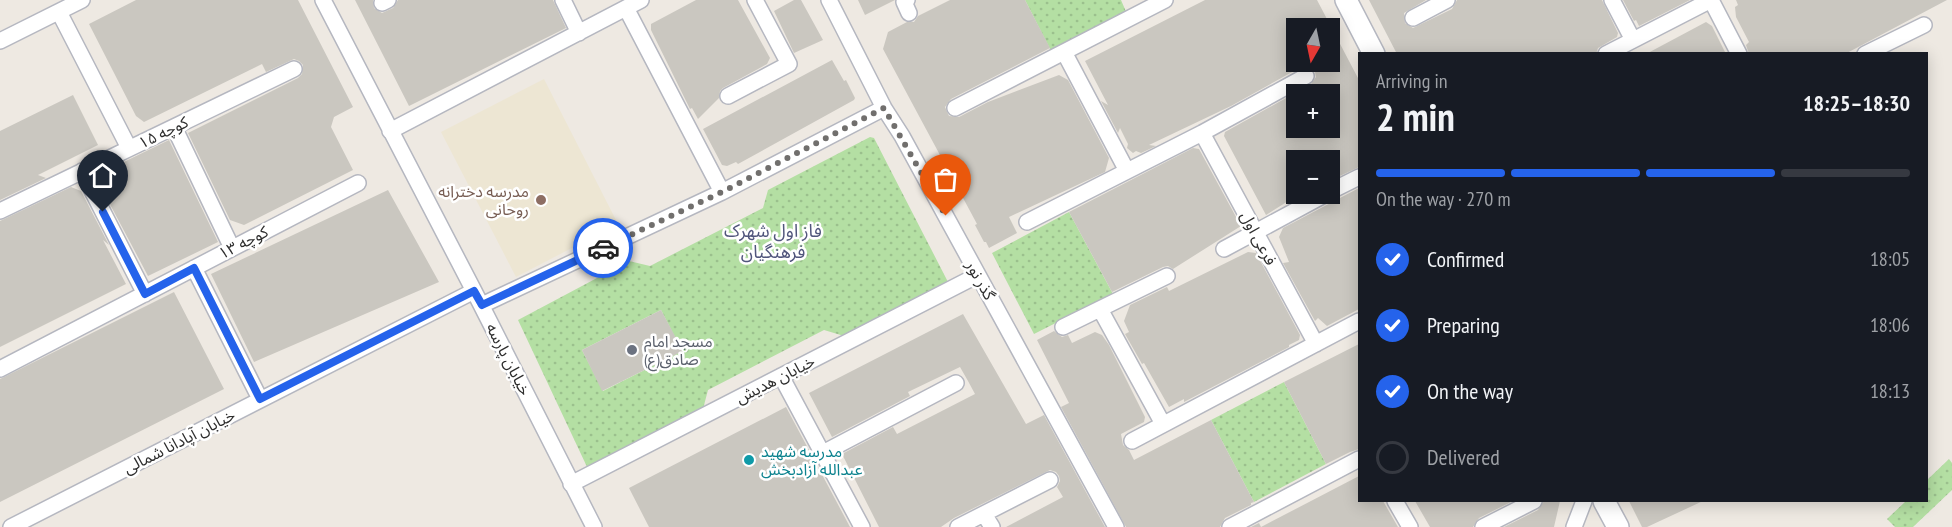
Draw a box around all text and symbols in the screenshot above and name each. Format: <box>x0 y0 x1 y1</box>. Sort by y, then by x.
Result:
north arrow <box>1286 18 1340 72</box>
map controls <box>1286 18 1340 204</box>
text: Arriving in <box>1376 68 1448 94</box>
button: + <box>1286 84 1340 138</box>
text: 18:25–18:30 <box>1803 89 1910 117</box>
text: 2 min <box>1376 91 1455 142</box>
street label: کوچه ۱۵ <box>135 111 192 154</box>
pin <box>77 150 128 212</box>
button: − <box>1286 150 1340 204</box>
pin <box>920 154 971 216</box>
icon: home <box>86 159 119 192</box>
icon: bag <box>929 163 962 196</box>
place label: مدرسه دخترانه روحانی <box>438 181 529 219</box>
text: On the way · 270 m <box>1376 186 1511 212</box>
marker: مدرسه دخترانه روحانی <box>534 193 548 207</box>
street label: فرعی اول <box>1236 208 1282 269</box>
courier <box>573 218 633 278</box>
district label: فاز اول شهرک فرهنگیان <box>724 219 822 263</box>
street label: کوچه ۱۳ <box>215 221 272 264</box>
icon: car <box>587 232 620 265</box>
icon: check <box>1376 243 1409 276</box>
text: Confirmed <box>1427 245 1504 273</box>
text: 18:05 <box>1870 246 1910 272</box>
street label: گذر نور <box>962 256 1000 304</box>
icon: check <box>1376 309 1409 342</box>
text: Preparing <box>1427 311 1500 339</box>
text: 18:06 <box>1870 312 1910 338</box>
street label: خیابان پارسه <box>481 319 536 399</box>
place label: مسجد امام صادق(ع) <box>644 331 713 372</box>
marker: مسجد امام صادق(ع) <box>625 343 639 357</box>
street label: خیابان هدیش <box>732 351 818 407</box>
icon: check <box>1376 375 1409 408</box>
text: On the way <box>1427 377 1513 405</box>
text: 18:13 <box>1870 378 1910 404</box>
street label: خیابان آپادانا شمالی <box>120 404 239 479</box>
place label: مدرسه شهید عبدالله آزادبخش <box>761 441 862 479</box>
text: Delivered <box>1427 443 1500 471</box>
marker: مدرسه شهید عبدالله آزادبخش <box>742 453 756 467</box>

